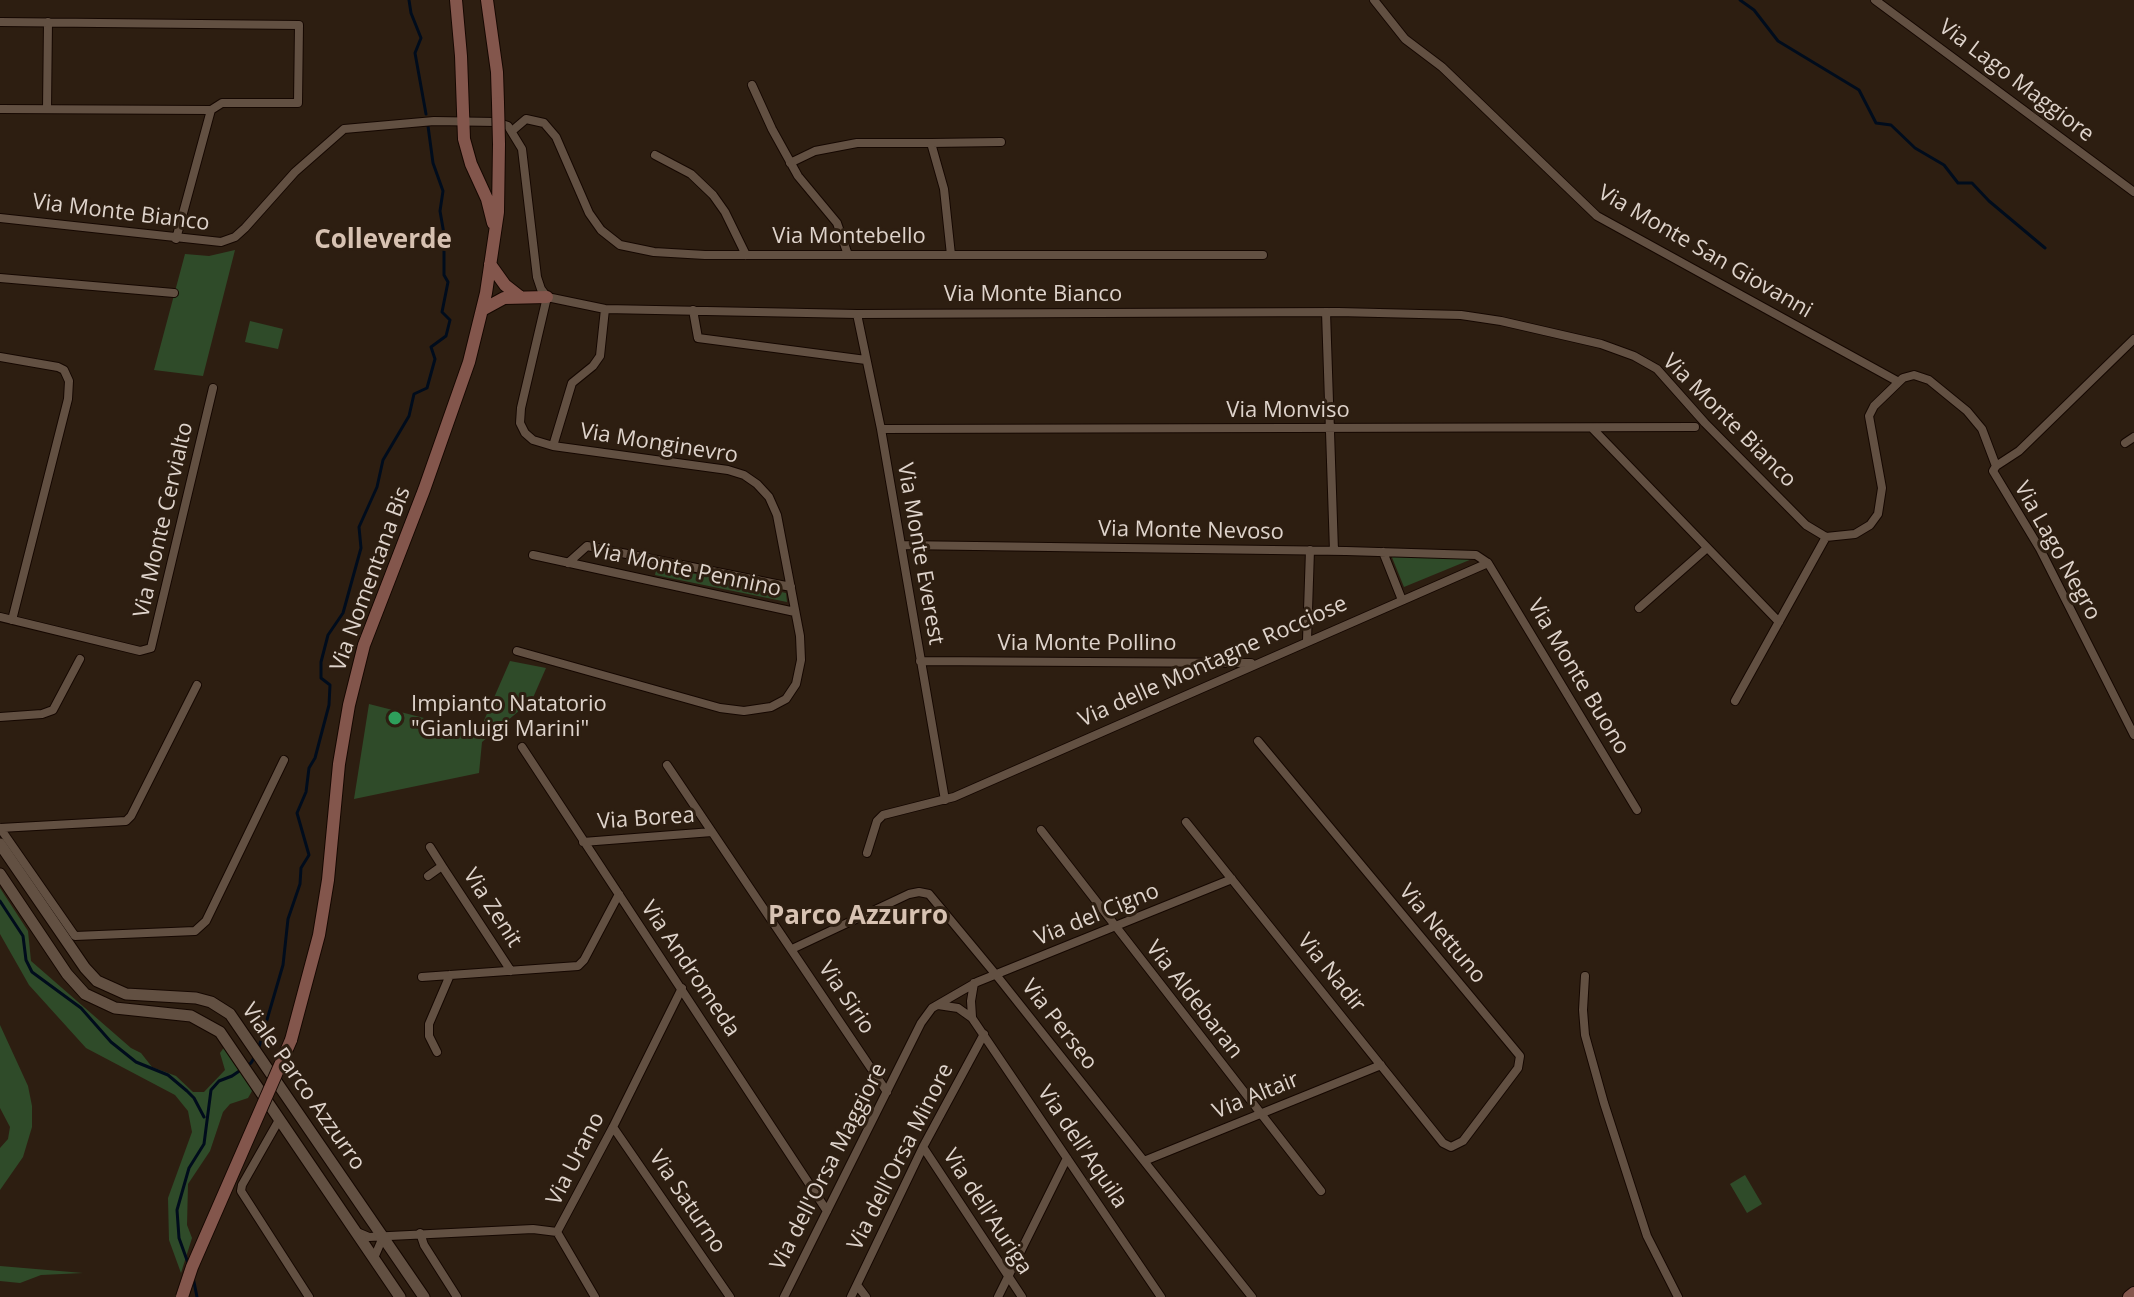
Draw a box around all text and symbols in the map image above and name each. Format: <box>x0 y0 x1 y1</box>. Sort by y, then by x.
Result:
street label: Via Lago Maggiore <box>1933 14 2099 148</box>
street label: Via Monte San Giovanni <box>1593 180 1817 324</box>
street label: Via Monte Bianco <box>31 189 211 237</box>
street label: Via Montebello <box>772 224 926 250</box>
district label: Colleverde <box>314 225 452 257</box>
street label: Via Monte Bianco <box>944 282 1122 308</box>
street label: Via Monte Bianco <box>1657 349 1801 493</box>
street label: Via Monviso <box>1226 398 1350 424</box>
street label: Via Monginevro <box>578 418 740 470</box>
street label: Via Monte Cervialto <box>129 420 199 620</box>
street label: Via Monte Everest <box>891 461 949 647</box>
street label: Via Lago Negro <box>2008 477 2106 625</box>
street label: Via Nomentana Bis <box>325 483 417 675</box>
street label: Via Monte Nevoso <box>1098 516 1284 546</box>
street label: Via Monte Pennino <box>588 537 784 603</box>
street label: Via delle Montagne Rocciose <box>1075 591 1351 733</box>
street label: Via Monte Buono <box>1521 594 1635 760</box>
street label: Via Monte Pollino <box>998 631 1176 657</box>
place label: Impianto Natatorio "Gianluigi Marini" <box>411 692 607 744</box>
marker: Impianto Natatorio "Gianluigi Marini" <box>386 709 404 727</box>
street label: Via Borea <box>596 802 696 836</box>
street label: Via Zenit <box>457 864 527 952</box>
street label: Via del Cigno <box>1031 878 1163 952</box>
street label: Via Nettuno <box>1393 879 1491 989</box>
street label: Via Andromeda <box>635 896 745 1042</box>
district label: Parco Azzurro <box>768 901 948 933</box>
street label: Via Nadir <box>1291 928 1371 1018</box>
street label: Via Aldebaran <box>1140 936 1248 1064</box>
street label: Via Sirio <box>812 957 880 1039</box>
street label: Via Perseo <box>1016 975 1102 1075</box>
street label: Viale Parco Azzurro <box>235 998 371 1176</box>
street label: Via dell'Orsa Maggiore <box>765 1059 893 1275</box>
street label: Via dell'Orsa Minore <box>842 1059 960 1255</box>
street label: Via Altair <box>1209 1067 1303 1125</box>
street label: Via dell'Aquila <box>1031 1081 1133 1213</box>
street label: Via Urano <box>541 1108 611 1210</box>
street label: Via dell'Auriga <box>937 1144 1037 1280</box>
street label: Via Saturno <box>643 1146 731 1258</box>

